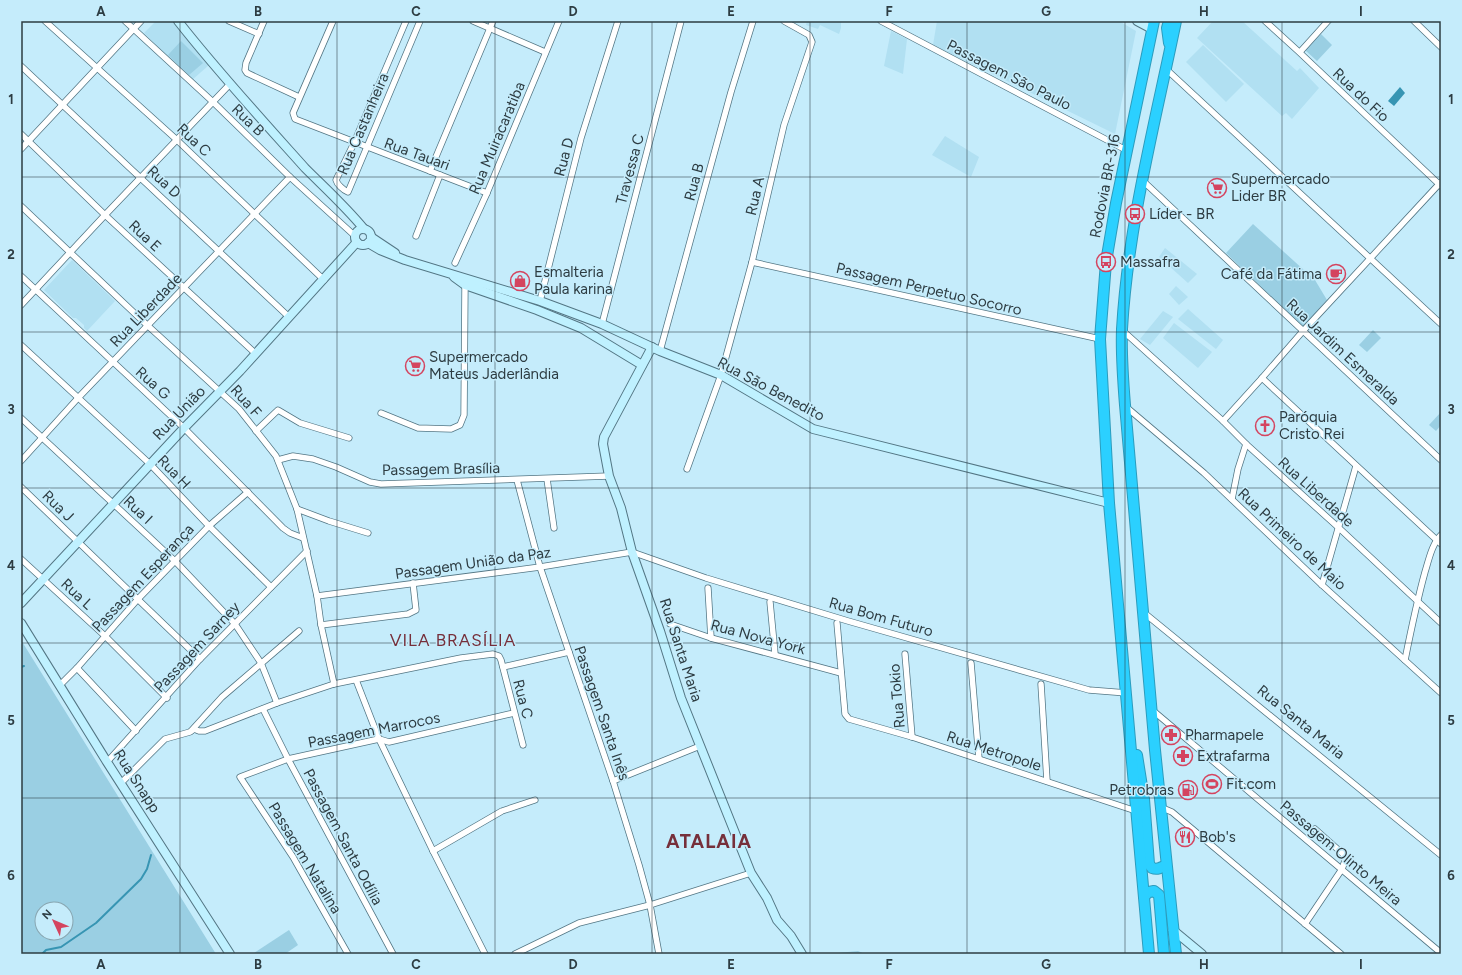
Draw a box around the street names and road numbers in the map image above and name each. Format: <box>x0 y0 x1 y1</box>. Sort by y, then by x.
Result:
street label: Passagem São Paulo <box>944 36 1074 114</box>
street label: Rua do Fio <box>1329 64 1393 126</box>
street label: Rua Castanheira <box>333 70 393 178</box>
street label: Rua Muiracaratiba <box>465 79 529 197</box>
street label: Rua B <box>228 100 268 140</box>
street label: Rua C <box>173 120 215 160</box>
street label: Travessa C <box>612 132 648 206</box>
street label: Rodovia BR-316 <box>1086 132 1124 240</box>
street label: Rua Tauari <box>382 134 452 174</box>
street label: Rua D <box>550 136 578 178</box>
street label: Rua B <box>680 161 708 203</box>
street label: Rua D <box>143 162 185 202</box>
street label: Rua A <box>742 175 768 217</box>
street label: Rua E <box>125 216 165 256</box>
street label: Passagem Perpetuo Socorro <box>834 259 1024 319</box>
street label: Rua Liberdade <box>106 269 186 351</box>
street label: Rua Jardim Esmeralda <box>1283 295 1403 409</box>
street label: Rua São Benedito <box>714 353 828 425</box>
street label: Rua G <box>132 363 174 403</box>
street label: Rua F <box>227 381 265 421</box>
street label: Rua União <box>149 382 209 444</box>
street label: Rua H <box>153 451 195 493</box>
street label: Rua Liberdade <box>1274 453 1358 531</box>
street label: Passagem Brasília <box>382 459 500 479</box>
street label: Rua Primeiro de Maio <box>1234 484 1350 594</box>
street label: Rua J <box>38 487 78 525</box>
street label: Rua I <box>120 492 156 528</box>
street label: Passagem Esperança <box>88 520 198 636</box>
street label: Passagem União da Paz <box>394 543 552 583</box>
street label: Rua L <box>57 575 97 613</box>
street label: Rua Bom Futuro <box>827 594 935 641</box>
street label: Rua Santa Maria <box>656 596 706 704</box>
street label: Passagem Sarney <box>150 598 244 696</box>
street label: Rua Nova York <box>709 616 808 658</box>
street label: Passagem Santa Inês <box>571 643 633 783</box>
street label: Rua Tokio <box>885 663 909 729</box>
street label: Rua C <box>509 677 537 721</box>
street label: Rua Santa Maria <box>1253 681 1349 763</box>
street label: Passagem Marrocos <box>306 708 442 752</box>
street label: Rua Metropole <box>944 727 1044 775</box>
street label: Rua Snapp <box>110 746 164 816</box>
street label: Passagem Santa Odília <box>299 766 387 908</box>
street label: Passagem Olinto Meira <box>1277 797 1405 909</box>
street label: Passagem Natalina <box>265 799 345 917</box>

